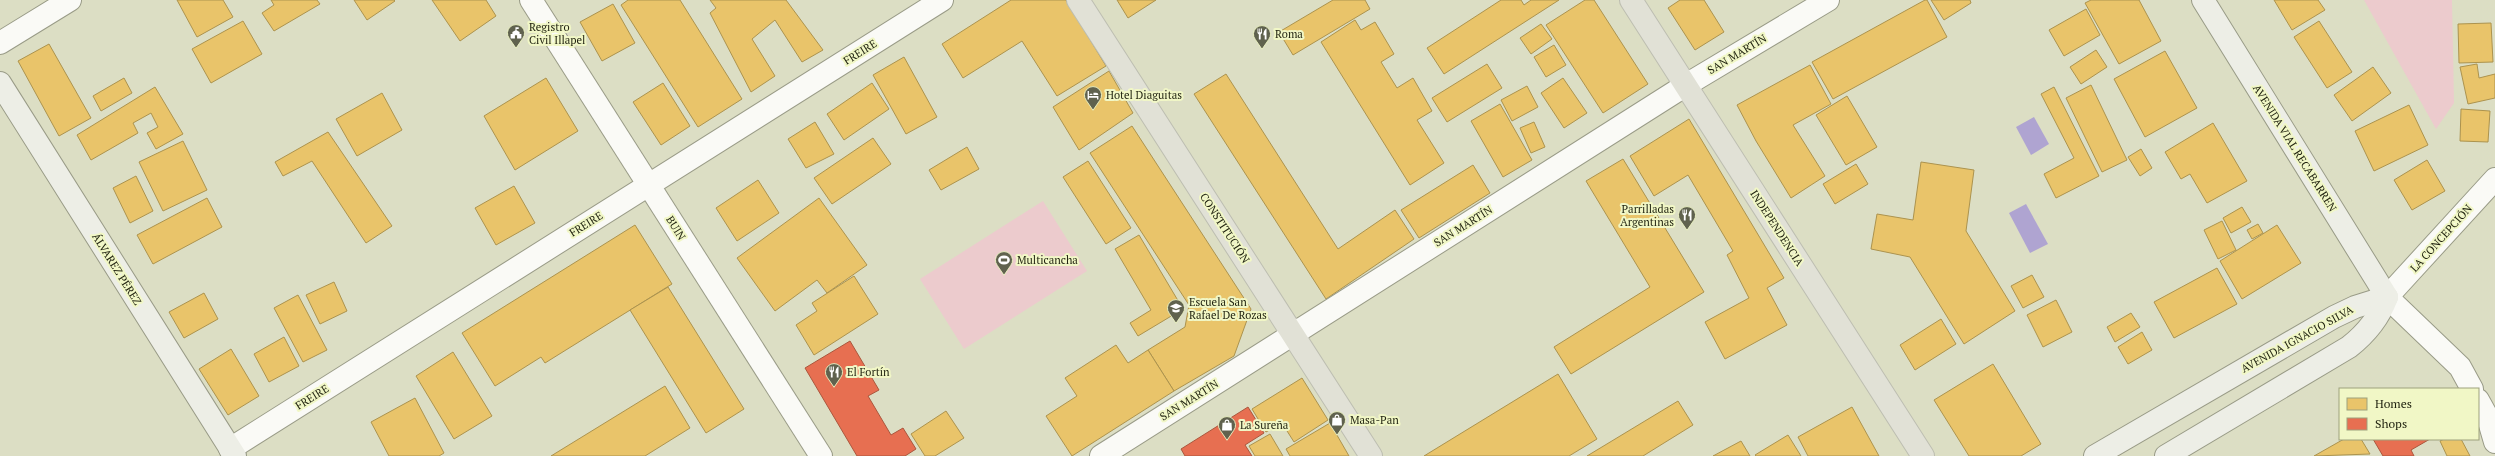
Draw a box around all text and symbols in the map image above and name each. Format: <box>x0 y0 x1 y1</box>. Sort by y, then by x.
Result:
place label: Registro Civil Illapel <box>529 20 585 47</box>
public building icon: Registro Civil Illapel <box>506 23 526 48</box>
restaurant icon: Roma <box>1252 24 1272 49</box>
place label: Roma <box>1275 27 1303 41</box>
street label: SAN MARTÍN <box>1705 31 1769 77</box>
street label: FREIRE <box>841 36 879 68</box>
street label: AVENIDA VIAL RECABARREN <box>2250 82 2340 214</box>
hotel icon: Hotel Diaguitas <box>1083 85 1103 110</box>
place label: Hotel Diaguitas <box>1106 88 1182 102</box>
street label: INDEPENDENCIA <box>1747 187 1807 269</box>
street label: CONSTITUCIÓN <box>1197 190 1253 266</box>
street label: LA CONCEPCIÓN <box>2407 201 2475 275</box>
street label: SAN MARTÍN <box>1431 202 1495 250</box>
place label: Parrilladas Argentinas <box>1620 202 1674 229</box>
restaurant icon: Parrilladas Argentinas <box>1677 205 1697 230</box>
street label: FREIRE <box>567 208 605 240</box>
street label: BUIN <box>663 213 689 243</box>
street label: ÁLVAREZ PÉREZ <box>89 230 145 308</box>
sports icon: Multicancha <box>994 250 1014 275</box>
place label: Multicancha <box>1017 253 1078 267</box>
place label: Escuela San Rafael De Rozas <box>1189 295 1267 322</box>
school or university icon: Escuela San Rafael De Rozas <box>1166 298 1186 323</box>
street label: AVENIDA IGNACIO SILVA <box>2238 302 2356 376</box>
restaurant icon: El Fortín <box>824 362 844 387</box>
place label: El Fortín <box>847 365 890 379</box>
street label: SAN MARTÍN <box>1157 376 1221 424</box>
street label: FREIRE <box>293 381 331 413</box>
legend <box>2339 388 2479 440</box>
text: Homes <box>2375 396 2412 411</box>
shop icon: Masa-Pan <box>1327 410 1347 435</box>
place label: Masa-Pan <box>1350 413 1399 427</box>
shop icon: La Sureña <box>1217 415 1237 440</box>
text: Shops <box>2375 416 2407 431</box>
place label: La Sureña <box>1240 418 1289 432</box>

